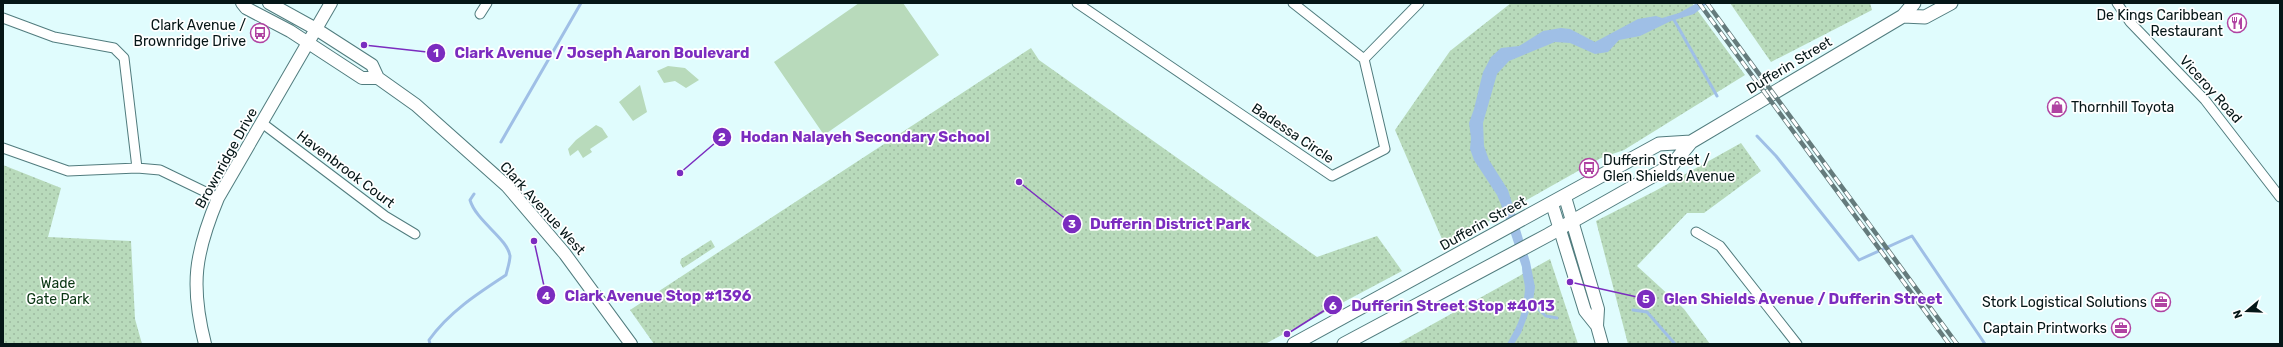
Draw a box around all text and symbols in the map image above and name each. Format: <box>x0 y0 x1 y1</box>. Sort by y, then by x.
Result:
place label: De Kings Caribbean Restaurant <box>2096 7 2224 40</box>
restaurant icon: De Kings Caribbean Restaurant <box>2226 12 2248 34</box>
place label: Clark Avenue / Brownridge Drive <box>134 17 246 50</box>
bus stop icon: Clark Avenue / Brownridge Drive <box>249 22 271 44</box>
street label: Dufferin Street <box>1743 33 1835 98</box>
callout: Clark Avenue / Joseph Aaron Boulevard <box>426 39 758 66</box>
text: Clark Avenue / Joseph Aaron Boulevard <box>455 44 749 62</box>
text: 1 <box>433 46 439 60</box>
street label: Viceroy Road <box>2176 52 2245 127</box>
shop icon: Thornhill Toyota <box>2046 96 2068 118</box>
place label: Thornhill Toyota <box>2071 99 2174 116</box>
street label: Badessa Circle <box>1248 100 1337 167</box>
street label: Brownridge Drive <box>192 105 261 212</box>
callout: Hodan Nalayeh Secondary School <box>712 124 998 151</box>
street label: Havenbrook Court <box>293 127 398 212</box>
text: Hodan Nalayeh Secondary School <box>740 128 990 146</box>
text: 2 <box>718 130 726 144</box>
place label: Dufferin Street / Glen Shields Avenue <box>1603 152 1735 185</box>
bus stop icon: Dufferin Street / Glen Shields Avenue <box>1578 157 1600 179</box>
street label: Clark Avenue West <box>496 158 589 259</box>
street label: Dufferin Street <box>1437 192 1530 254</box>
callout: Dufferin District Park <box>1062 210 1258 237</box>
text: Dufferin District Park <box>1090 215 1250 233</box>
text: 3 <box>1068 217 1076 231</box>
park label: Wade Gate Park <box>26 275 90 308</box>
callout: Clark Avenue Stop #1396 <box>536 282 759 309</box>
callout: Glen Shields Avenue / Dufferin Street <box>1636 285 1950 312</box>
text: Clark Avenue Stop #1396 <box>565 287 752 305</box>
text: 4 <box>542 289 550 303</box>
text: Glen Shields Avenue / Dufferin Street <box>1664 290 1942 308</box>
office icon: Stork Logistical Solutions <box>2150 291 2172 313</box>
north arrow <box>2227 291 2267 331</box>
callout: Dufferin Street Stop #4013 <box>1323 292 1563 319</box>
text: 5 <box>1642 292 1650 306</box>
place label: Stork Logistical Solutions <box>1982 294 2147 311</box>
text: Dufferin Street Stop #4013 <box>1351 297 1555 315</box>
text: 6 <box>1329 299 1337 313</box>
text: N <box>2231 308 2245 320</box>
office icon: Captain Printworks <box>2110 317 2132 339</box>
place label: Captain Printworks <box>1983 320 2107 337</box>

